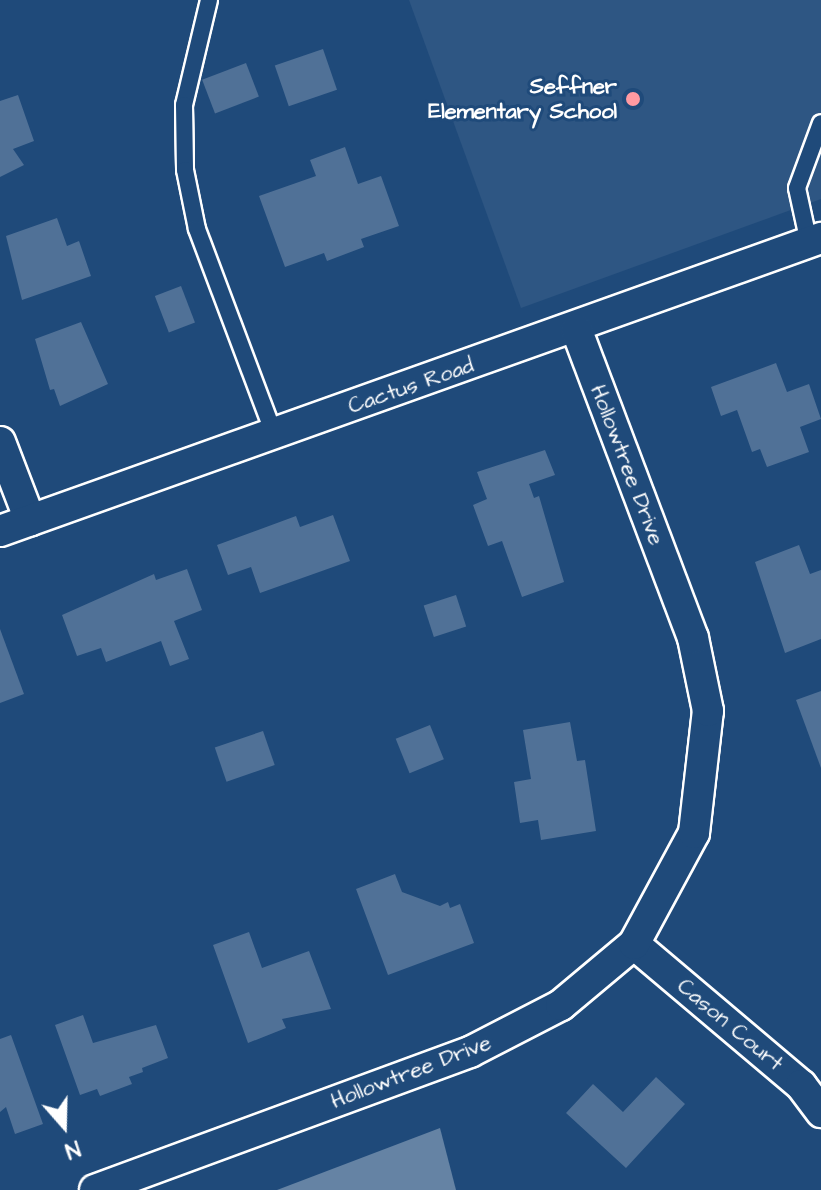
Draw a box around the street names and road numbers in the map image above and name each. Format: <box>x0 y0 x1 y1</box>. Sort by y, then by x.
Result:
street label: Cactus Road <box>345 352 477 420</box>
street label: Hollowtree Drive <box>584 381 670 549</box>
street label: Cason Court <box>672 973 788 1077</box>
street label: Hollowtree Drive <box>327 1029 495 1115</box>

